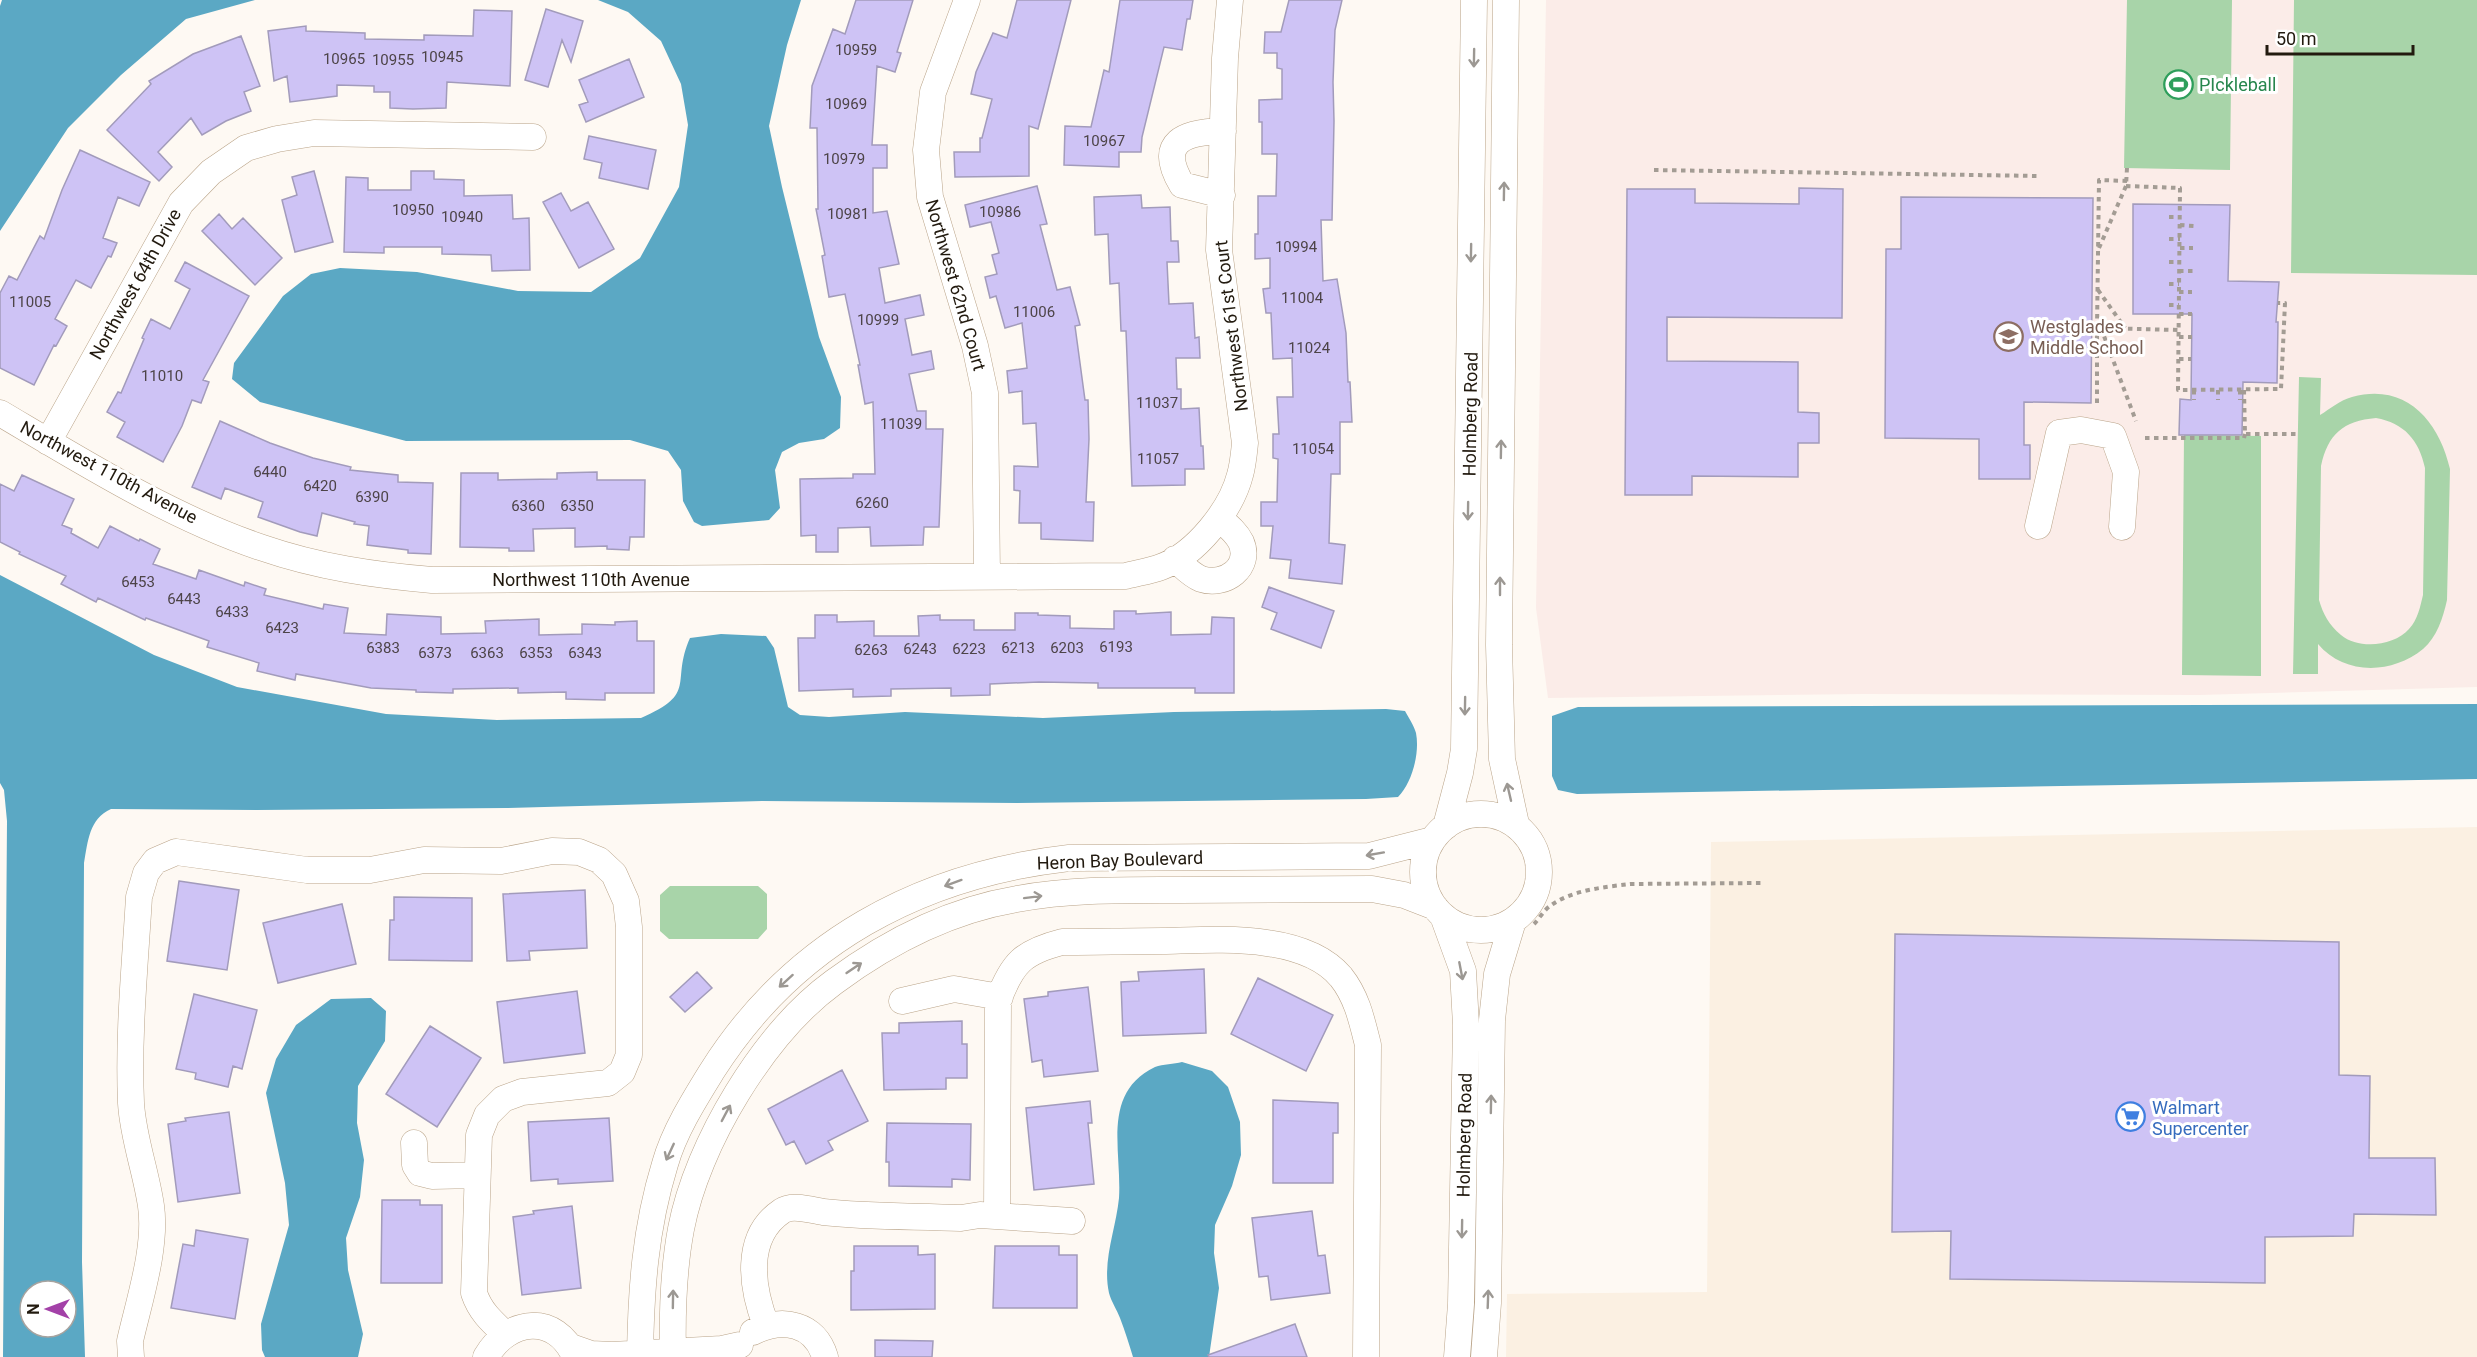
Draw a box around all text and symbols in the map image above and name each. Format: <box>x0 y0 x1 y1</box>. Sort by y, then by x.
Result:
scale bar <box>2267 18 2412 56</box>
text: 50 m <box>2276 28 2316 49</box>
house number: 10959 <box>835 41 877 59</box>
house number: 10945 <box>421 48 463 66</box>
one-way arrow <box>1468 48 1480 68</box>
house number: 10965 <box>323 50 365 68</box>
house number: 10955 <box>372 51 414 69</box>
sports icon: PIckleball <box>2162 68 2194 100</box>
place label: PIckleball <box>2199 74 2276 95</box>
house number: 10969 <box>825 95 867 113</box>
house number: 10967 <box>1083 132 1125 150</box>
house number: 10979 <box>823 150 865 168</box>
one-way arrow <box>1498 181 1510 201</box>
street label: Northwest 62nd Court <box>921 197 991 373</box>
house number: 10950 <box>392 201 434 219</box>
house number: 10986 <box>979 203 1021 221</box>
street label: Northwest 64th Drive <box>85 205 185 363</box>
house number: 10981 <box>827 205 869 223</box>
house number: 10940 <box>441 208 483 226</box>
house number: 10994 <box>1275 238 1318 256</box>
street label: Northwest 61st Court <box>1210 239 1252 413</box>
one-way arrow <box>1466 243 1477 263</box>
house number: 11004 <box>1281 289 1324 307</box>
house number: 11005 <box>9 293 51 311</box>
house number: 11006 <box>1013 303 1055 321</box>
house number: 10999 <box>857 311 899 329</box>
place label: Westglades Middle School <box>2030 316 2144 358</box>
school or university icon: Westglades Middle School <box>1993 320 2025 352</box>
house number: 11024 <box>1288 339 1331 357</box>
street label: Holmberg Road <box>1458 351 1482 477</box>
house number: 11010 <box>141 367 183 385</box>
house number: 11037 <box>1136 394 1178 412</box>
house number: 11039 <box>880 415 922 433</box>
street label: Northwest 110th Avenue <box>17 416 201 528</box>
one-way arrow <box>1495 439 1507 459</box>
house number: 11054 <box>1292 440 1335 458</box>
house number: 11057 <box>1137 450 1179 468</box>
house number: 6440 <box>253 463 287 481</box>
house number: 6420 <box>303 477 337 495</box>
house number: 6390 <box>355 488 389 506</box>
house number: 6260 <box>855 494 889 512</box>
house number: 6360 <box>511 497 545 515</box>
house number: 6350 <box>560 497 594 515</box>
one-way arrow <box>1463 501 1474 521</box>
street label: Northwest 110th Avenue <box>492 569 690 590</box>
house number: 6453 <box>121 573 155 591</box>
one-way arrow <box>1494 577 1505 597</box>
house number: 6443 <box>167 590 201 608</box>
house number: 6433 <box>215 603 249 621</box>
house number: 6423 <box>265 619 299 637</box>
house number: 6193 <box>1099 638 1133 656</box>
house number: 6383 <box>366 639 400 657</box>
house number: 6213 <box>1001 639 1035 657</box>
house number: 6203 <box>1050 639 1084 657</box>
house number: 6243 <box>903 640 937 658</box>
house number: 6223 <box>952 640 986 658</box>
house number: 6263 <box>854 641 888 659</box>
house number: 6373 <box>418 644 452 662</box>
house number: 6363 <box>470 644 504 662</box>
house number: 6353 <box>519 644 553 662</box>
house number: 6343 <box>568 644 602 662</box>
one-way arrow <box>1459 696 1471 716</box>
one-way arrow <box>1502 783 1514 802</box>
street label: Heron Bay Boulevard <box>1036 847 1204 873</box>
one-way arrow <box>1366 849 1386 860</box>
one-way arrow <box>944 878 962 889</box>
one-way arrow <box>1023 891 1043 902</box>
one-way arrow <box>1456 961 1467 980</box>
one-way arrow <box>845 962 862 974</box>
one-way arrow <box>778 974 793 988</box>
street label: Holmberg Road <box>1452 1072 1476 1198</box>
one-way arrow <box>1485 1094 1497 1114</box>
place label: Walmart Supercenter <box>2152 1097 2249 1139</box>
supermarket icon: Walmart Supercenter <box>2115 1101 2147 1133</box>
one-way arrow <box>720 1105 732 1122</box>
one-way arrow <box>664 1142 675 1160</box>
one-way arrow <box>1457 1218 1468 1238</box>
north arrow <box>18 1279 78 1339</box>
one-way arrow <box>667 1289 679 1309</box>
one-way arrow <box>1482 1289 1494 1309</box>
text: N <box>24 1303 43 1315</box>

